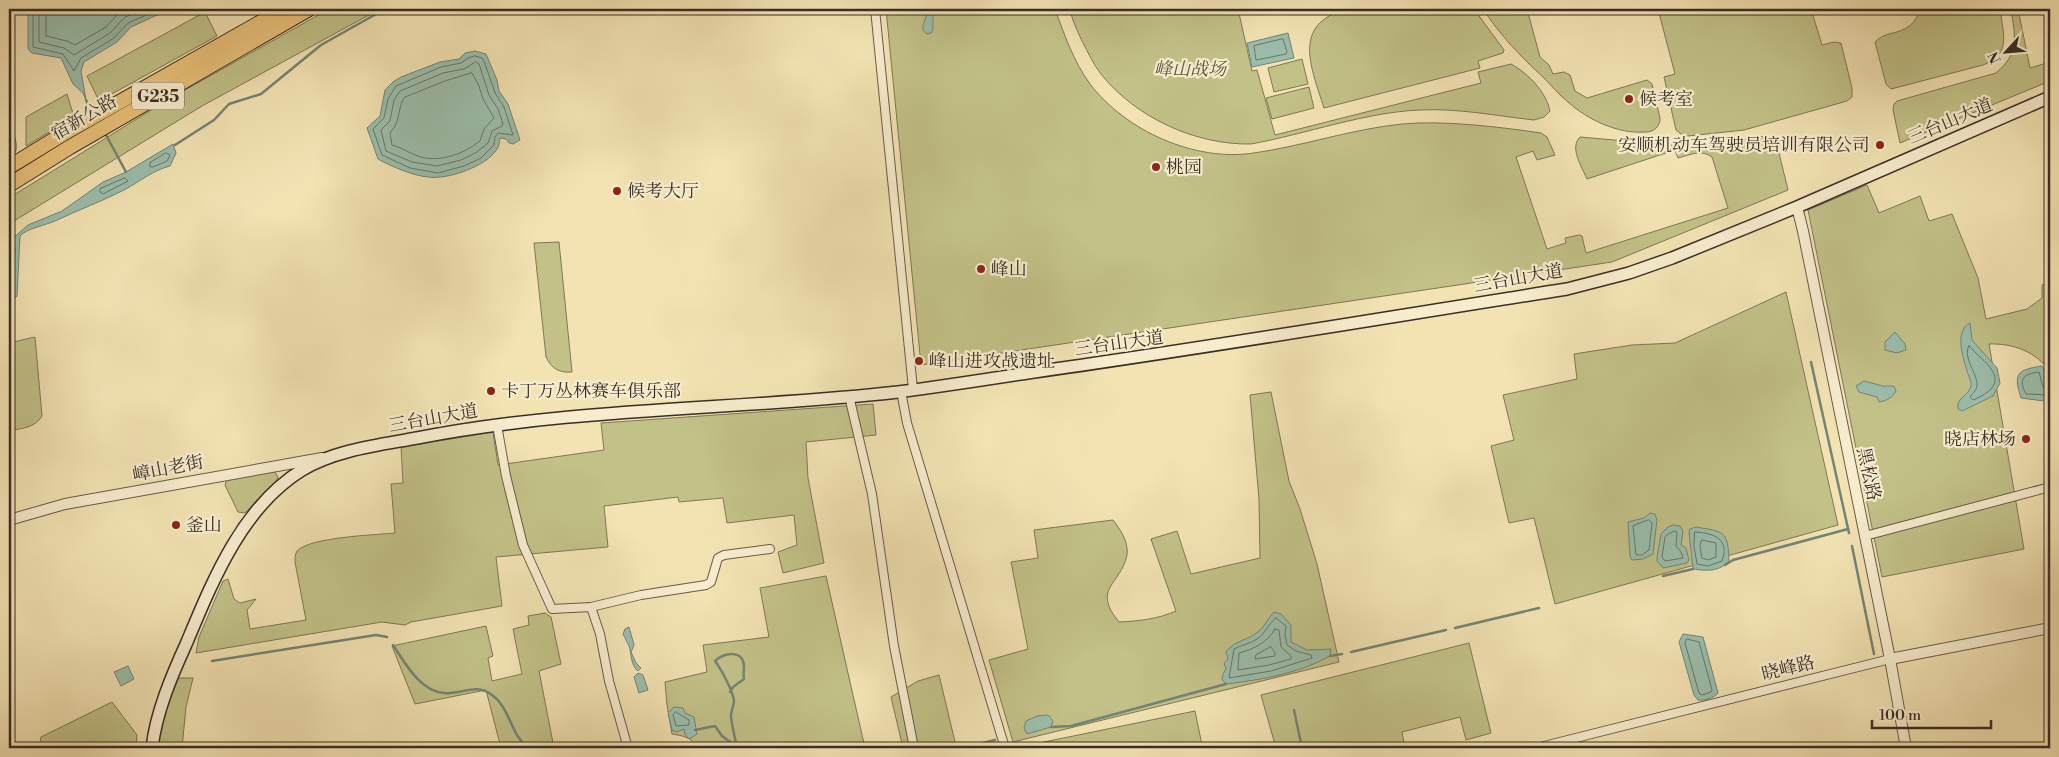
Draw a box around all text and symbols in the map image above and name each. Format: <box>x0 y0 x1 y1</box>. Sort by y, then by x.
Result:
north arrow <box>1982 28 2032 78</box>
text: N <box>1985 48 2006 66</box>
park label: 峰山战场 <box>1154 58 1228 81</box>
road number: G235 <box>132 82 184 110</box>
place label: 候考室 <box>1639 88 1693 111</box>
street label: 宿新公路 <box>47 89 121 145</box>
marker: 候考室 <box>1623 93 1635 105</box>
street label: 三台山大道 <box>1904 93 1996 150</box>
place label: 安顺机动车驾驶员培训有限公司 <box>1618 134 1870 157</box>
marker: 安顺机动车驾驶员培训有限公司 <box>1874 139 1886 151</box>
place label: 桃园 <box>1166 156 1202 179</box>
marker: 桃园 <box>1150 161 1162 173</box>
place label: 候考大厅 <box>627 180 699 203</box>
marker: 候考大厅 <box>611 185 623 197</box>
place label: 峰山 <box>991 258 1027 281</box>
street label: 三台山大道 <box>1472 259 1564 298</box>
marker: 峰山 <box>975 263 987 275</box>
street label: 三台山大道 <box>1073 326 1165 361</box>
place label: 峰山进攻战遗址 <box>929 350 1055 373</box>
marker: 峰山进攻战遗址 <box>913 355 925 367</box>
place label: 卡丁万丛林赛车俱乐部 <box>501 380 681 403</box>
marker: 卡丁万丛林赛车俱乐部 <box>485 385 497 397</box>
street label: 三台山大道 <box>387 399 479 438</box>
place label: 晓店林场 <box>1944 428 2016 451</box>
marker: 晓店林场 <box>2020 433 2032 445</box>
street label: 黑松路 <box>1852 445 1885 503</box>
street label: 嶂山老街 <box>131 450 206 487</box>
place label: 釜山 <box>186 514 222 537</box>
marker: 釜山 <box>170 519 182 531</box>
street label: 晓峰路 <box>1759 651 1817 686</box>
scale bar <box>1872 697 1990 729</box>
text: 100 m <box>1879 706 1921 725</box>

